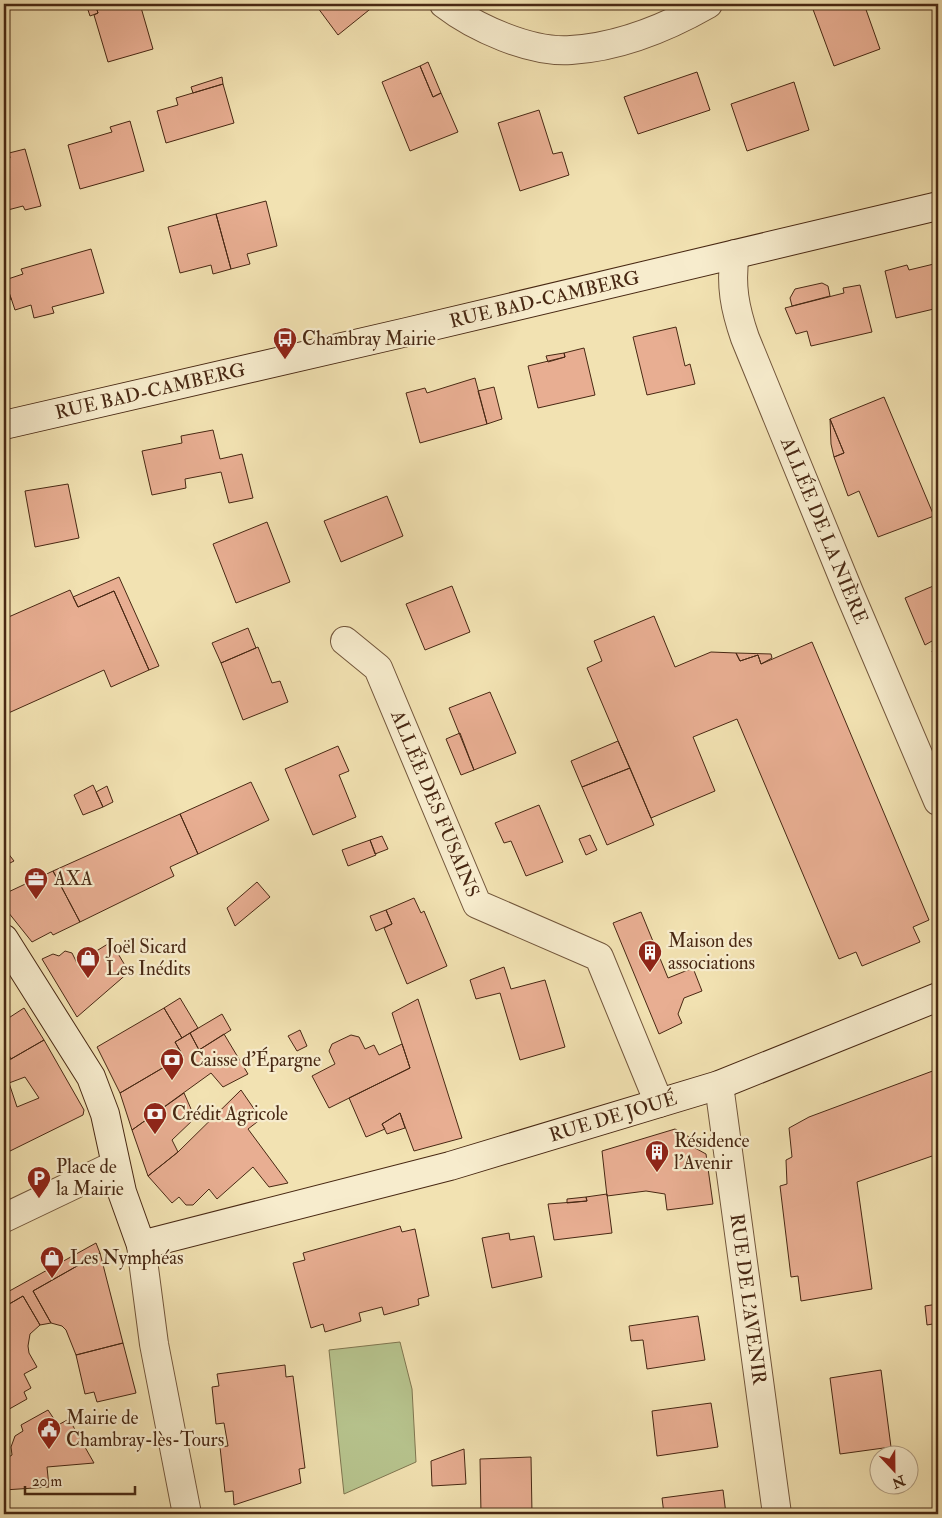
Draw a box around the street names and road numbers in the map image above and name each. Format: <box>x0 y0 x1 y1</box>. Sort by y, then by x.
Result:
street label: RUE BAD-CAMBERG <box>447 265 642 333</box>
street label: RUE BAD-CAMBERG <box>53 358 248 425</box>
street label: ALLÉE DE LA NIÈRE <box>775 433 873 628</box>
street label: ALLÉE DES FUSAINS <box>385 706 485 901</box>
street label: RUE DE JOUÉ <box>546 1084 680 1147</box>
street label: RUE DE L'AVENIR <box>725 1212 771 1386</box>

